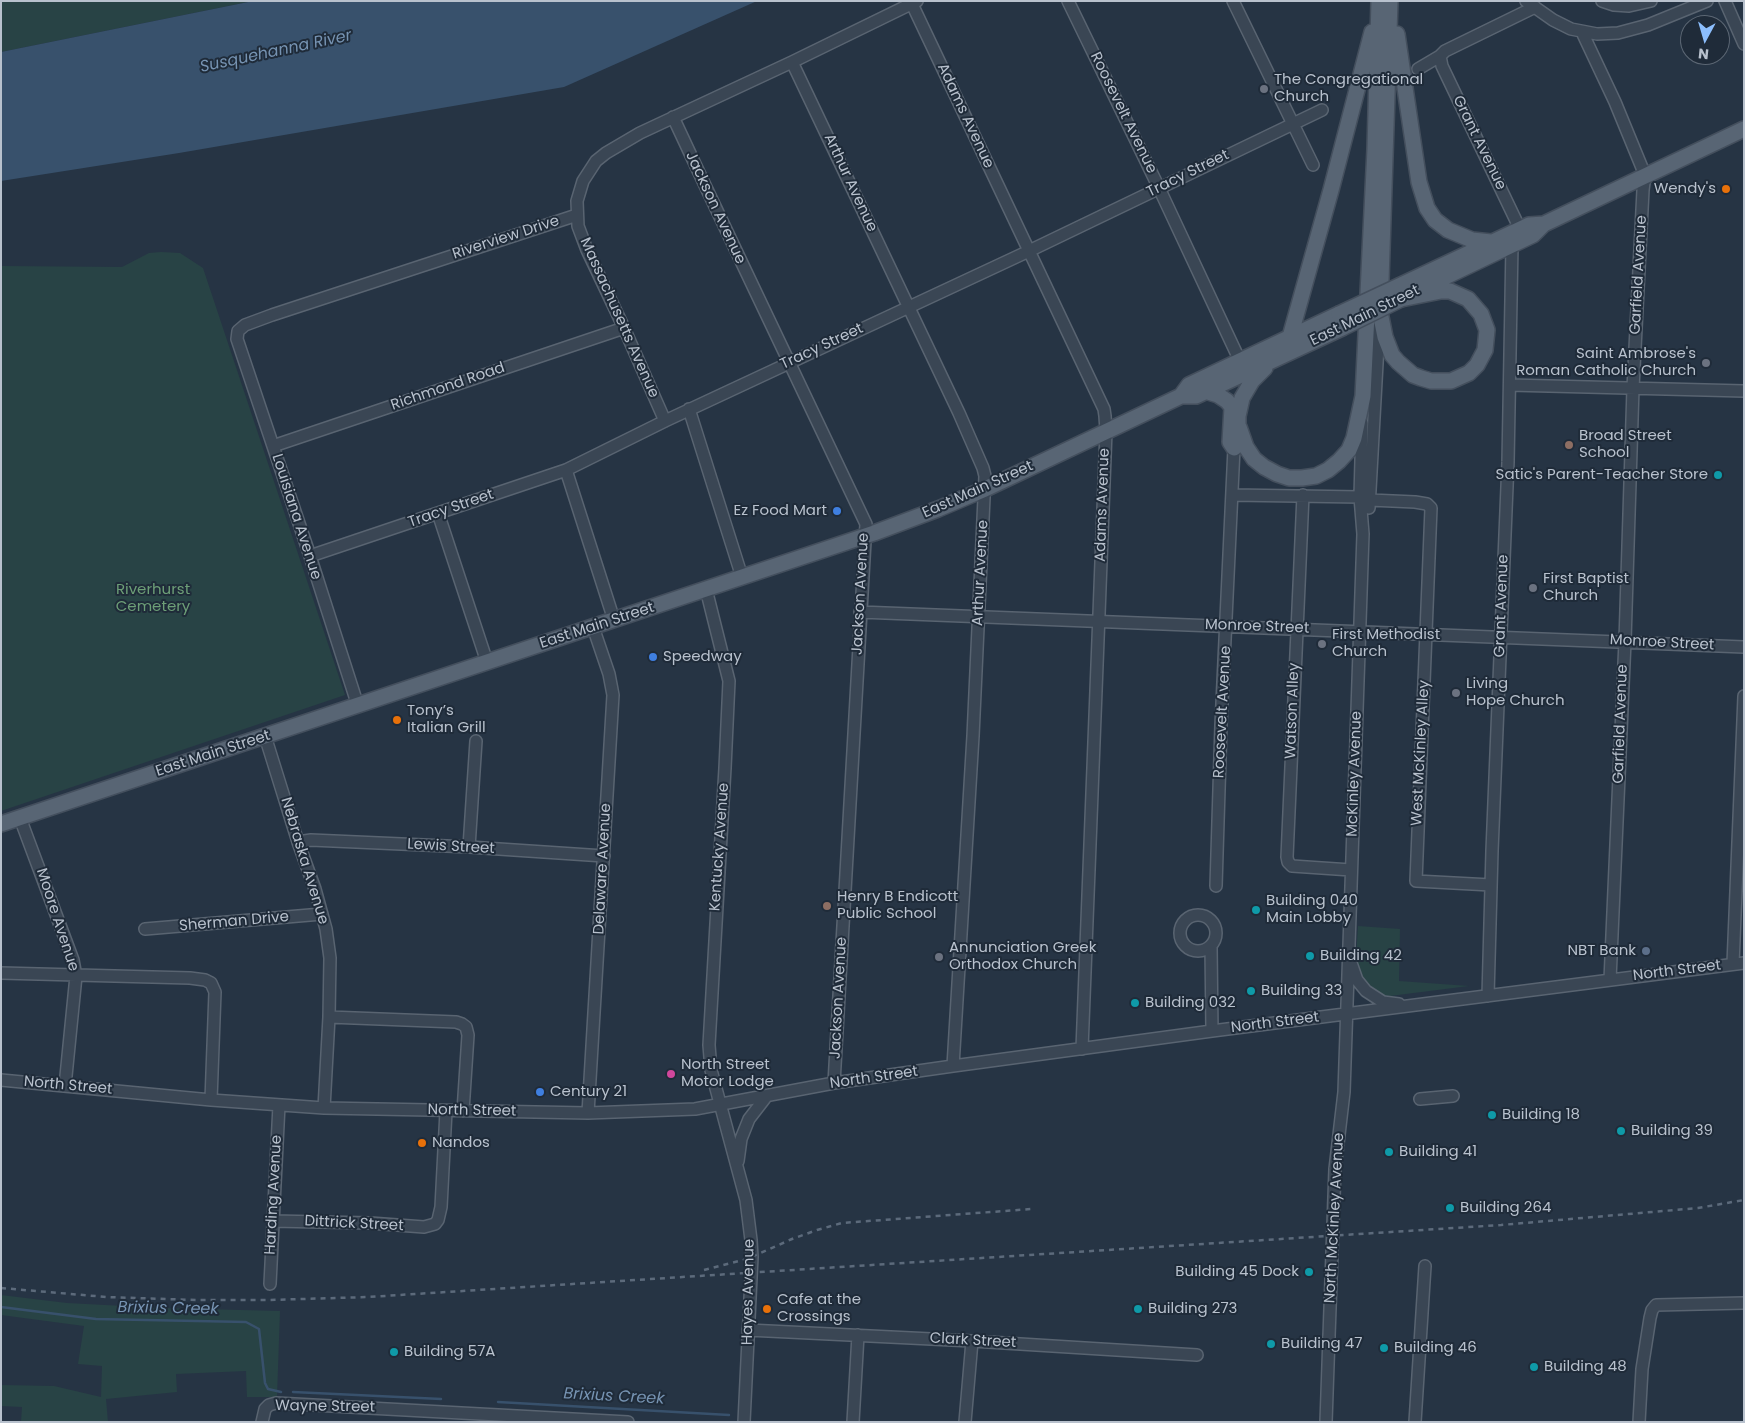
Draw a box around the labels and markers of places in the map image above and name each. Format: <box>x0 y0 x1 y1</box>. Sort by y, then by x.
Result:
place label: The Congregational Church <box>1274 71 1423 106</box>
marker: The Congregational Church <box>1258 83 1270 95</box>
place label: Wendy's <box>1654 180 1716 198</box>
marker: Wendy's <box>1720 183 1732 195</box>
place label: Saint Ambrose's Roman Catholic Church <box>1516 345 1696 380</box>
marker: Saint Ambrose's Roman Catholic Church <box>1700 357 1712 369</box>
place label: Broad Street School <box>1579 427 1672 462</box>
marker: Broad Street School <box>1563 439 1575 451</box>
place label: Satic's Parent-Teacher Store <box>1496 466 1708 484</box>
marker: Satic's Parent-Teacher Store <box>1712 469 1724 481</box>
place label: Ez Food Mart <box>733 502 827 520</box>
marker: Ez Food Mart <box>831 505 843 517</box>
place label: First Baptist Church <box>1543 570 1629 605</box>
marker: First Baptist Church <box>1527 582 1539 594</box>
place label: First Methodist Church <box>1332 626 1440 661</box>
marker: First Methodist Church <box>1316 638 1328 650</box>
place label: Speedway <box>663 648 742 666</box>
marker: Speedway <box>647 651 659 663</box>
place label: Living Hope Church <box>1466 675 1565 710</box>
marker: Living Hope Church <box>1450 687 1462 699</box>
place label: Tony’s Italian Grill <box>407 702 486 737</box>
marker: Tony’s Italian Grill <box>391 714 403 726</box>
place label: Henry B Endicott Public School <box>837 888 958 923</box>
place label: Building 040 Main Lobby <box>1266 892 1358 927</box>
marker: Henry B Endicott Public School <box>821 900 833 912</box>
marker: Building 040 Main Lobby <box>1250 904 1262 916</box>
place label: Annunciation Greek Orthodox Church <box>949 939 1096 974</box>
place label: NBT Bank <box>1567 942 1636 960</box>
marker: NBT Bank <box>1640 945 1652 957</box>
place label: Building 42 <box>1320 947 1402 965</box>
marker: Building 42 <box>1304 950 1316 962</box>
marker: Annunciation Greek Orthodox Church <box>933 951 945 963</box>
place label: Building 33 <box>1261 982 1342 1000</box>
marker: Building 33 <box>1245 985 1257 997</box>
place label: Building 032 <box>1145 994 1236 1012</box>
marker: Building 032 <box>1129 997 1141 1009</box>
place label: North Street Motor Lodge <box>681 1056 774 1091</box>
marker: North Street Motor Lodge <box>665 1068 677 1080</box>
place label: Century 21 <box>550 1083 627 1101</box>
marker: Century 21 <box>534 1086 546 1098</box>
place label: Building 18 <box>1502 1106 1580 1124</box>
marker: Building 18 <box>1486 1109 1498 1121</box>
place label: Building 39 <box>1631 1122 1713 1140</box>
marker: Building 39 <box>1615 1125 1627 1137</box>
place label: Nandos <box>432 1134 490 1152</box>
marker: Nandos <box>416 1137 428 1149</box>
place label: Building 41 <box>1399 1143 1477 1161</box>
marker: Building 41 <box>1383 1146 1395 1158</box>
place label: Building 264 <box>1460 1199 1551 1217</box>
marker: Building 264 <box>1444 1202 1456 1214</box>
place label: Building 45 Dock <box>1175 1263 1299 1281</box>
marker: Building 45 Dock <box>1303 1266 1315 1278</box>
place label: Cafe at the Crossings <box>777 1291 861 1326</box>
place label: Building 273 <box>1148 1300 1237 1318</box>
marker: Cafe at the Crossings <box>761 1303 773 1315</box>
marker: Building 273 <box>1132 1303 1144 1315</box>
place label: Building 47 <box>1281 1335 1362 1353</box>
marker: Building 47 <box>1265 1338 1277 1350</box>
place label: Building 46 <box>1394 1339 1477 1357</box>
marker: Building 46 <box>1378 1342 1390 1354</box>
place label: Building 57A <box>404 1343 495 1361</box>
marker: Building 57A <box>388 1346 400 1358</box>
place label: Building 48 <box>1544 1358 1627 1376</box>
marker: Building 48 <box>1528 1361 1540 1373</box>

